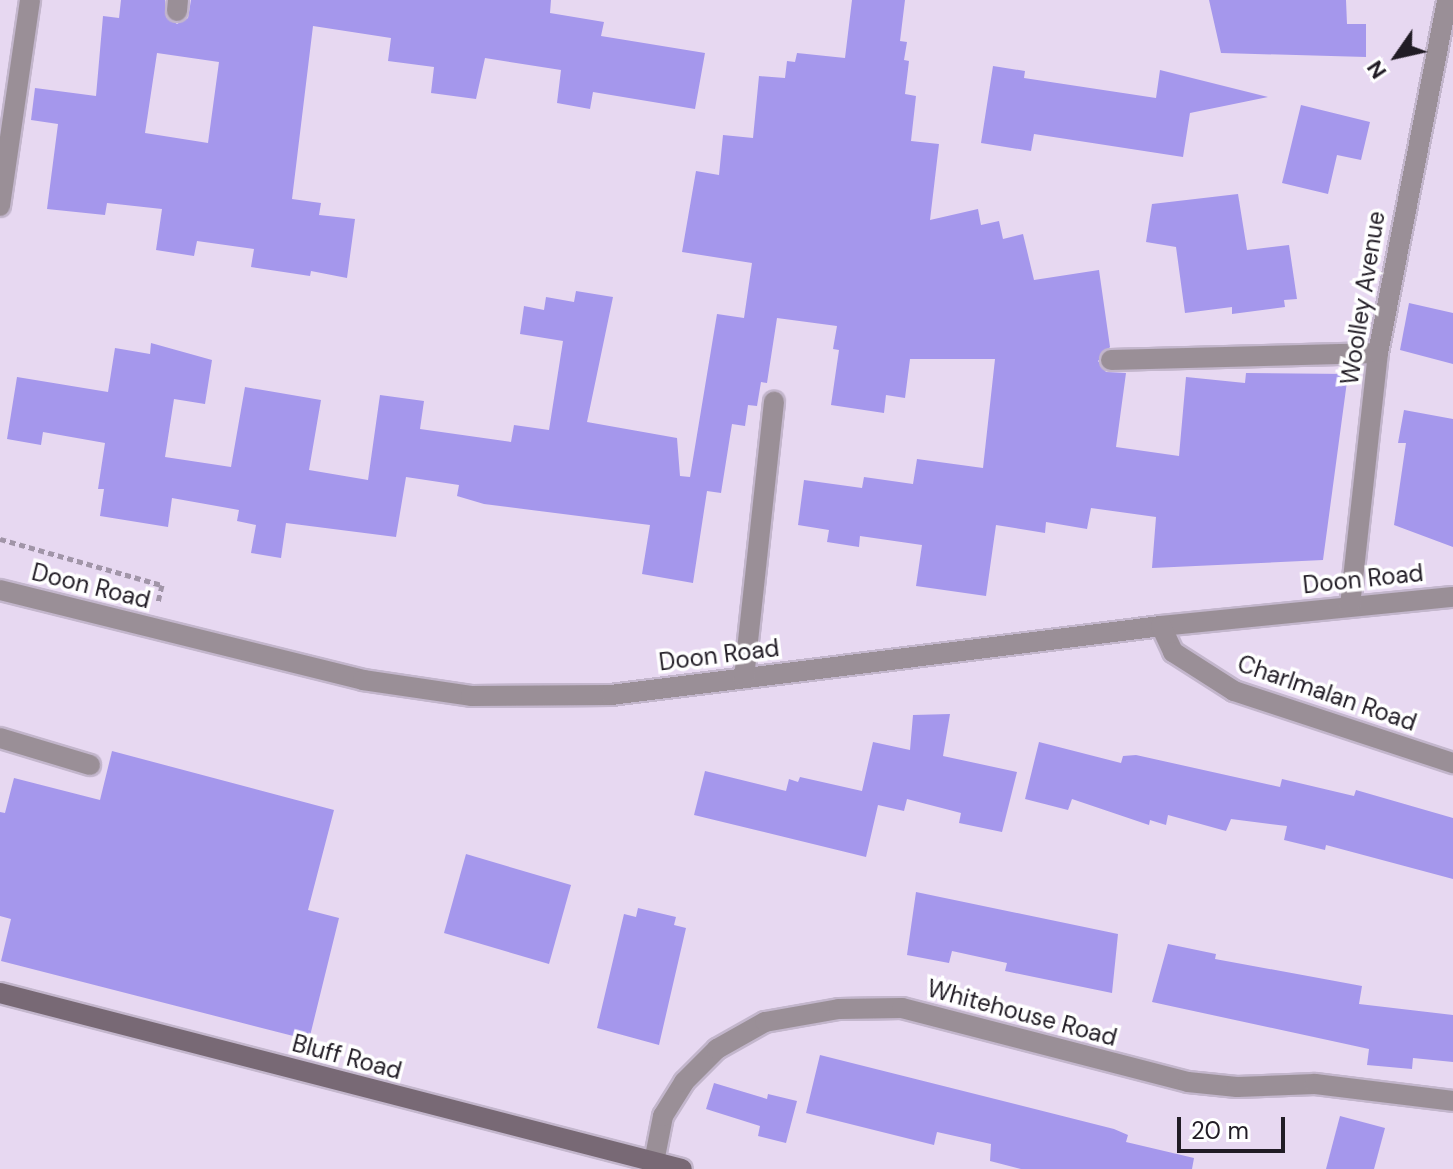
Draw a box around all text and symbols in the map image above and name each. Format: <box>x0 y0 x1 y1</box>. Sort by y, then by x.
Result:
north arrow <box>1357 16 1437 96</box>
text: N <box>1360 55 1393 84</box>
street label: Woolley Avenue <box>1335 209 1391 387</box>
street label: Doon Road <box>29 557 153 615</box>
street label: Doon Road <box>1301 558 1425 600</box>
street label: Doon Road <box>657 633 781 677</box>
street label: Charlmalan Road <box>1234 649 1420 737</box>
street label: Whitehouse Road <box>924 974 1120 1052</box>
street label: Bluff Road <box>289 1029 405 1085</box>
scale bar <box>1181 1101 1289 1151</box>
text: 20 m <box>1191 1115 1249 1146</box>

